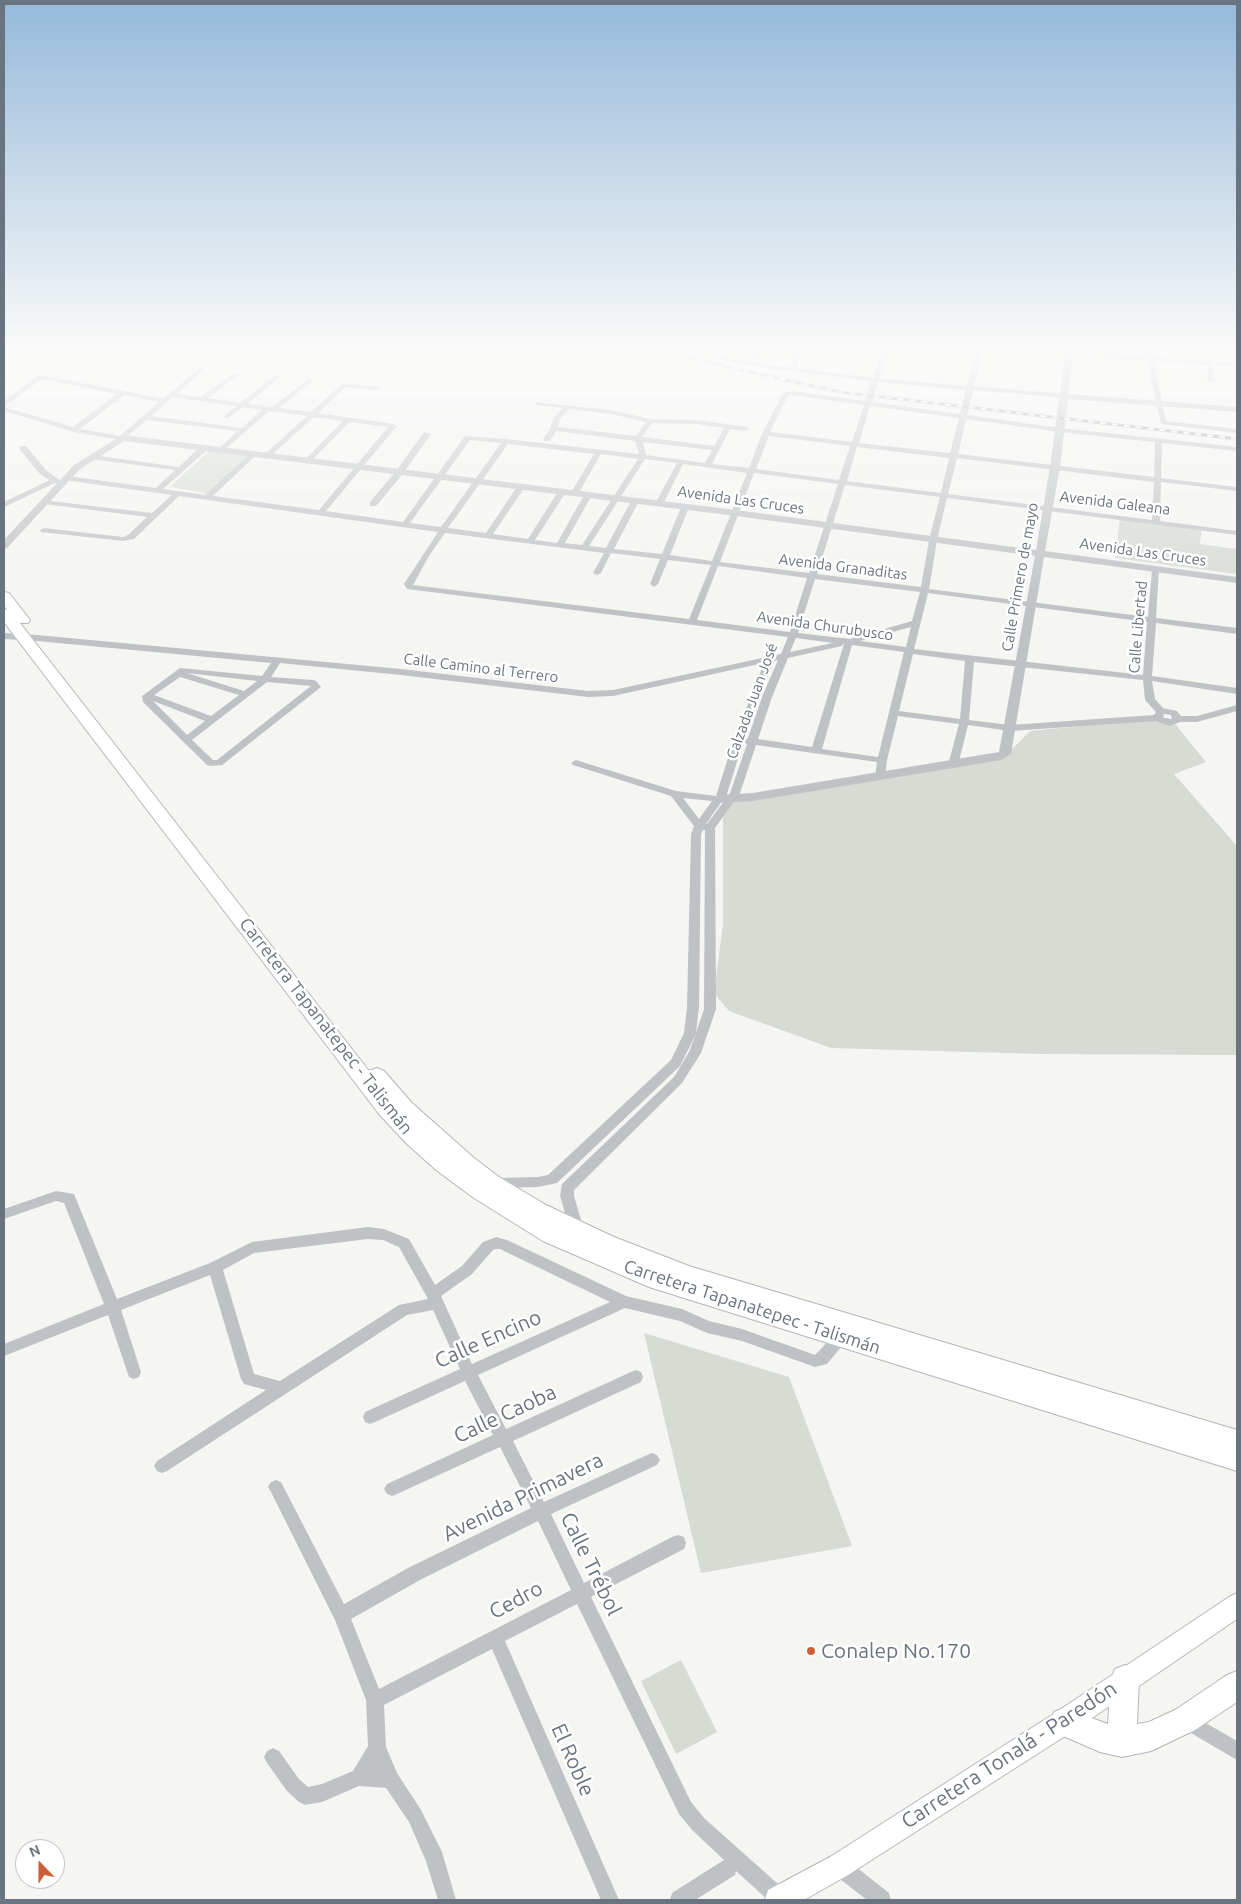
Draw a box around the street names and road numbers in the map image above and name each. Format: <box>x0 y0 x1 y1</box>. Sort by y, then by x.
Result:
street label: Avenida Las Cruces <box>677 482 805 518</box>
street label: Avenida Galeana <box>1059 487 1171 519</box>
street label: Calle Primero de mayo <box>998 501 1042 653</box>
street label: Avenida Las Cruces <box>1079 534 1207 570</box>
street label: Avenida Granaditas <box>778 550 908 584</box>
street label: Calle Libertad <box>1125 580 1151 674</box>
street label: Avenida Churubusco <box>756 608 894 644</box>
street label: Calzada Juan José <box>723 641 781 761</box>
street label: Calle Camino al Terrero <box>403 650 559 686</box>
street label: Carretera Tapanatepec - Talismán <box>235 913 417 1139</box>
street label: Carretera Tapanatepec - Talismán <box>621 1255 883 1359</box>
street label: Calle Encino <box>431 1304 545 1374</box>
street label: Calle Caoba <box>450 1379 560 1449</box>
street label: Avenida Primavera <box>439 1447 607 1547</box>
street label: Calle Trébol <box>555 1508 627 1620</box>
street label: Cedro <box>485 1576 547 1624</box>
street label: Carretera Tonalá - Paredón <box>897 1676 1121 1834</box>
street label: El Roble <box>546 1720 600 1800</box>

